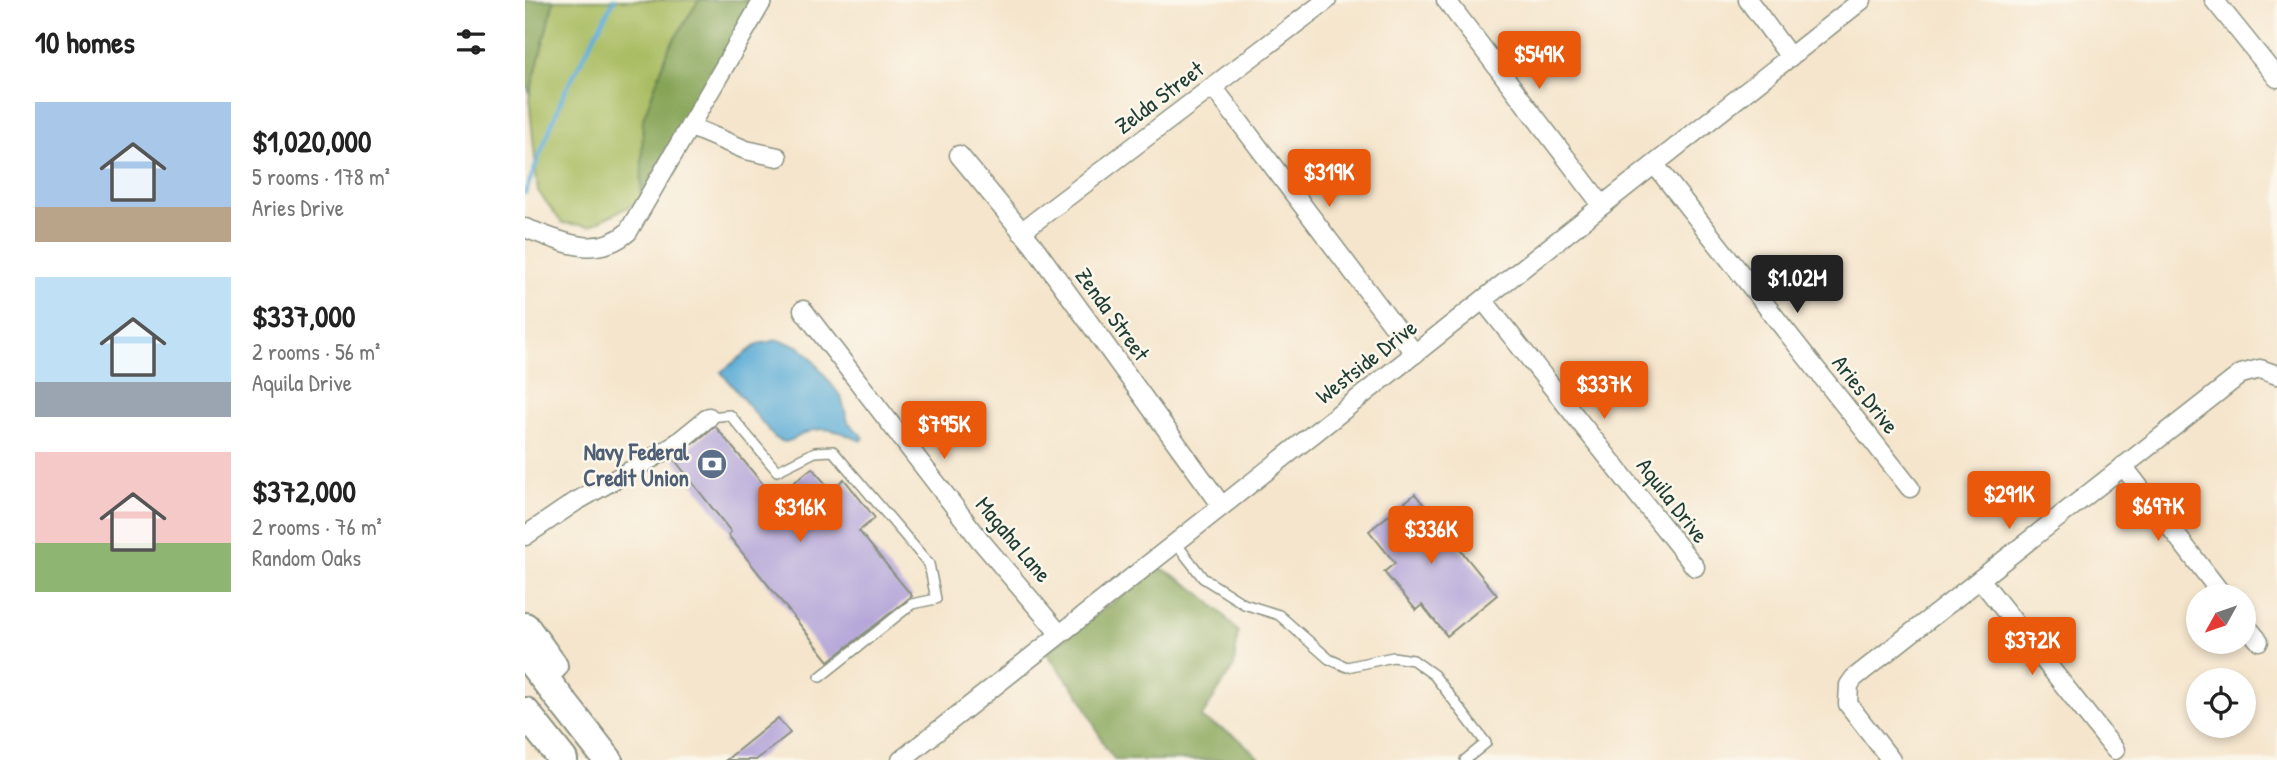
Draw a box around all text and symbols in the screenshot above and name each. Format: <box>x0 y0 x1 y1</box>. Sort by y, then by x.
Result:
text: 10 homes <box>35 22 135 62</box>
icon: filters <box>452 23 490 61</box>
pin: $549K <box>1490 32 1588 91</box>
text: $549K <box>1514 38 1564 69</box>
street label: Zelda Street <box>1108 53 1211 141</box>
text: $1,020,000 <box>252 121 371 161</box>
icon: home <box>91 130 175 214</box>
pin: $319K <box>1280 150 1378 209</box>
text: $319K <box>1304 156 1354 187</box>
text: 5 rooms · 178 m² <box>252 161 390 192</box>
text: Aries Drive <box>252 192 344 223</box>
pin: $1.02M <box>1740 256 1854 315</box>
street label: Zenda Street <box>1069 261 1158 368</box>
text: $1.02M <box>1767 262 1827 293</box>
text: $337,000 <box>252 296 355 336</box>
icon: home <box>91 305 175 389</box>
street label: Westside Drive <box>1309 312 1423 410</box>
text: 2 rooms · 56 m² <box>252 336 380 367</box>
street label: Aries Drive <box>1826 348 1906 440</box>
pin: $337K <box>1555 362 1653 421</box>
text: Aquila Drive <box>252 367 352 398</box>
text: $337K <box>1576 368 1632 399</box>
pin: $795K <box>895 402 993 461</box>
text: $795K <box>917 408 971 439</box>
place label: Navy Federal Credit Union <box>583 436 690 493</box>
bank icon: Navy Federal Credit Union <box>695 447 729 481</box>
street label: Aquila Drive <box>1630 451 1716 549</box>
text: $372,000 <box>252 471 356 511</box>
pin: $291K <box>1960 472 2058 531</box>
text: $291K <box>1983 478 2035 509</box>
icon: home <box>91 480 175 564</box>
pin: $316K <box>751 484 849 544</box>
pin: $697K <box>2109 484 2207 543</box>
street label: Magaha Lane <box>969 490 1059 588</box>
text: $697K <box>2132 490 2184 521</box>
text: $316K <box>774 491 826 522</box>
pin: $336K <box>1382 506 1480 566</box>
text: 2 rooms · 76 m² <box>252 511 382 542</box>
text: $336K <box>1404 513 1458 544</box>
text: Random Oaks <box>252 542 361 573</box>
north arrow <box>2186 584 2256 654</box>
map controls <box>2186 584 2256 738</box>
pin: $372K <box>1983 618 2081 677</box>
text: $372K <box>2004 624 2060 655</box>
button: locate <box>2186 668 2256 738</box>

